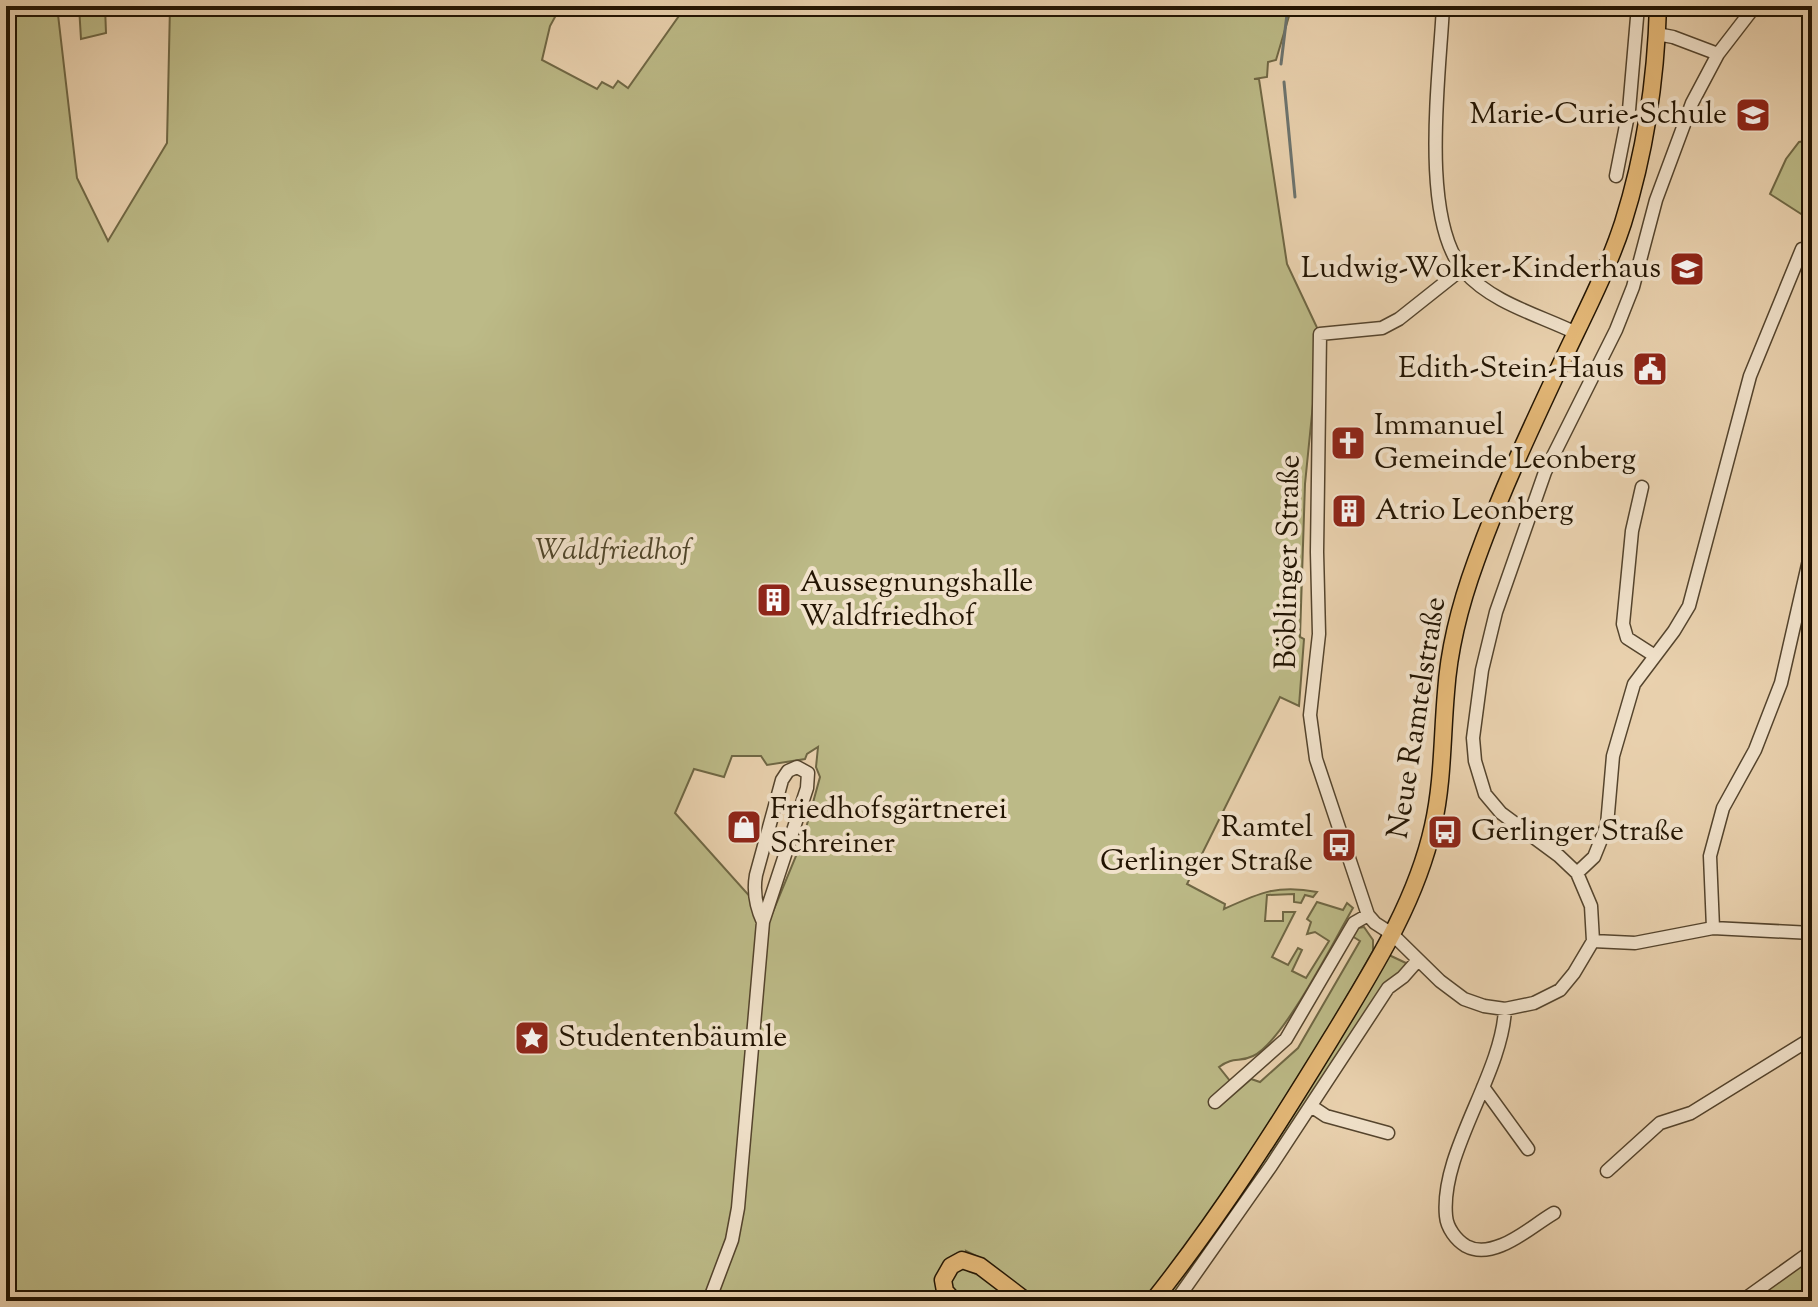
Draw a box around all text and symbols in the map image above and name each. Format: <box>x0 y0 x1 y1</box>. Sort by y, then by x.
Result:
place label: Marie-Curie-Schule <box>1469 94 1727 137</box>
school or university icon: Marie-Curie-Schule <box>1734 96 1772 134</box>
place label: Ludwig-Wolker-Kinderhaus <box>1301 248 1661 291</box>
school or university icon: Ludwig-Wolker-Kinderhaus <box>1668 250 1706 288</box>
place label: Edith-Stein-Haus <box>1398 348 1624 391</box>
public building icon: Edith-Stein-Haus <box>1631 350 1669 388</box>
place label: Immanuel Gemeinde Leonberg <box>1374 405 1636 482</box>
church icon: Immanuel Gemeinde Leonberg <box>1329 424 1367 462</box>
street label: Böblinger Straße <box>1266 454 1312 670</box>
place label: Atrio Leonberg <box>1375 490 1574 533</box>
building icon: Atrio Leonberg <box>1330 492 1368 530</box>
park label: Waldfriedhof <box>535 530 694 573</box>
place label: Aussegnungshalle Waldfriedhof <box>800 562 1033 639</box>
building icon: Aussegnungshalle Waldfriedhof <box>755 581 793 619</box>
street label: Neue Ramtelstraße <box>1378 594 1458 842</box>
place label: Friedhofsgärtnerei Schreiner <box>770 789 1007 866</box>
place label: Ramtel Gerlinger Straße <box>1100 807 1313 884</box>
shop icon: Friedhofsgärtnerei Schreiner <box>725 808 763 846</box>
place label: Gerlinger Straße <box>1471 811 1684 854</box>
bus stop icon: Gerlinger Straße <box>1426 813 1464 851</box>
bus stop icon: Ramtel Gerlinger Straße <box>1320 826 1358 864</box>
place label: Studentenbäumle <box>558 1017 787 1060</box>
place icon: Studentenbäumle <box>513 1019 551 1057</box>

